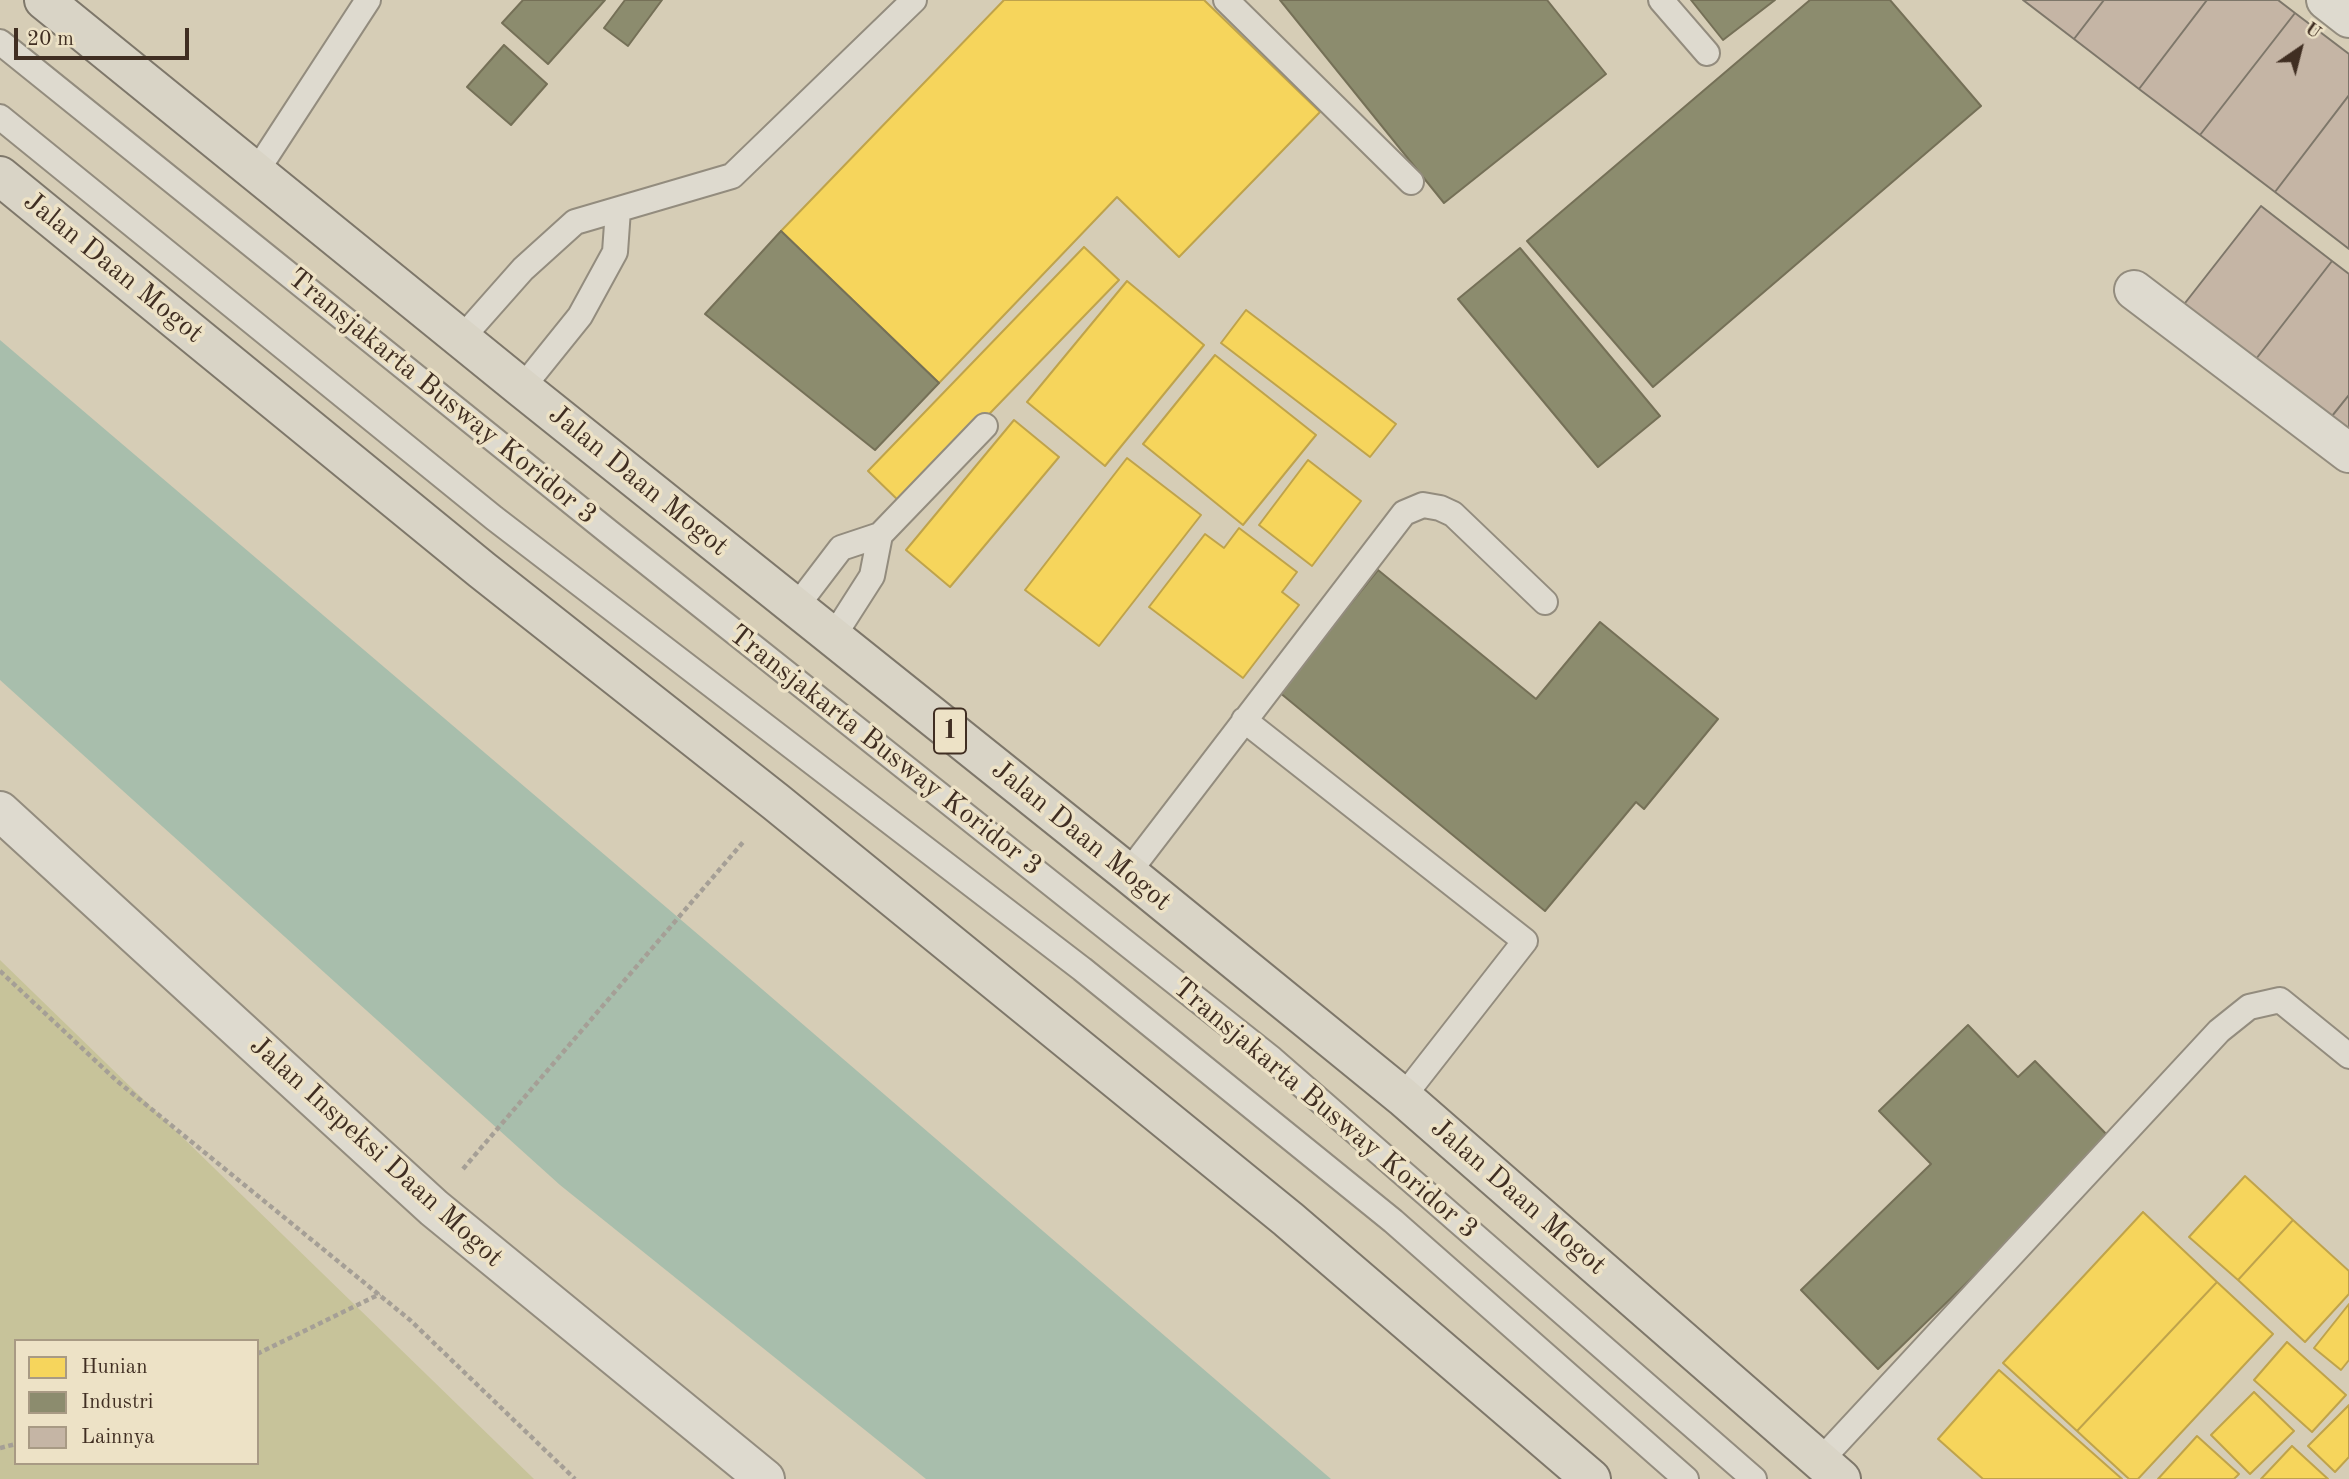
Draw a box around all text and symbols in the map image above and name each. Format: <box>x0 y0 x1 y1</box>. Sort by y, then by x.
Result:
scale bar <box>18 14 192 58</box>
north arrow <box>2265 14 2335 84</box>
text: U <box>2301 19 2324 43</box>
text: 20 m <box>27 29 74 50</box>
street label: Jalan Daan Mogot <box>16 185 210 351</box>
street label: Transjakarta Busway Koridor 3 <box>281 262 603 532</box>
street label: Jalan Daan Mogot <box>541 398 735 564</box>
street label: Transjakarta Busway Koridor 3 <box>722 618 1048 884</box>
road number: 1 <box>934 708 966 754</box>
street label: Jalan Daan Mogot <box>984 753 1178 919</box>
street label: Transjakarta Busway Koridor 3 <box>1166 971 1484 1247</box>
street label: Jalan Inspeksi Daan Mogot <box>242 1029 510 1275</box>
street label: Jalan Daan Mogot <box>1423 1112 1613 1282</box>
legend <box>14 1339 259 1465</box>
text: Hunian <box>81 1357 148 1378</box>
text: Industri <box>81 1392 154 1413</box>
text: Lainnya <box>81 1427 155 1448</box>

